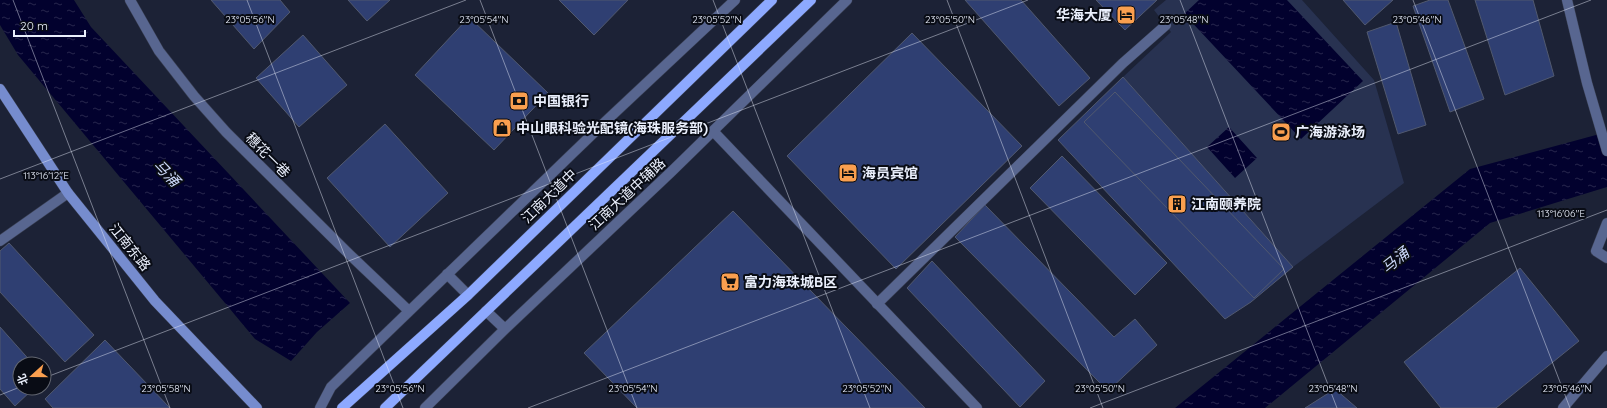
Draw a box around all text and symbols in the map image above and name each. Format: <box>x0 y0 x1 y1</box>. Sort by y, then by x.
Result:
hotel icon: 华海大厦 <box>1115 4 1137 26</box>
place label: 华海大厦 <box>1056 6 1112 24</box>
scale bar <box>14 12 85 38</box>
text: 23°05'56"N <box>225 13 275 26</box>
text: 23°05'54"N <box>459 13 509 26</box>
text: 23°05'52"N <box>692 13 742 26</box>
text: 23°05'50"N <box>925 13 975 26</box>
text: 23°05'48"N <box>1159 13 1209 26</box>
text: 23°05'46"N <box>1392 13 1442 26</box>
text: 20 m <box>20 18 48 33</box>
bank icon: 中国银行 <box>508 90 530 112</box>
place label: 中国银行 <box>533 92 589 110</box>
shop icon: 中山眼科验光配镜(海珠服务部) <box>491 117 513 139</box>
place label: 中山眼科验光配镜(海珠服务部) <box>516 119 708 137</box>
sports icon: 广海游泳场 <box>1270 121 1292 143</box>
place label: 广海游泳场 <box>1295 123 1365 141</box>
street label: 穗花一巷 <box>242 129 294 181</box>
street label: 江南大道中辅路 <box>585 154 669 234</box>
water label: 马涌 <box>150 156 186 192</box>
hotel icon: 海员宾馆 <box>837 162 859 184</box>
place label: 海员宾馆 <box>862 164 918 182</box>
street label: 江南大道中 <box>518 165 580 227</box>
text: 113°16'12"E <box>23 169 69 182</box>
building icon: 江南颐养院 <box>1166 193 1188 215</box>
place label: 江南颐养院 <box>1191 195 1261 213</box>
text: 113°16'06"E <box>1537 207 1585 220</box>
street label: 江南东路 <box>105 220 155 274</box>
water label: 马涌 <box>1377 242 1414 277</box>
supermarket icon: 富力海珠城B区 <box>719 271 741 293</box>
place label: 富力海珠城B区 <box>744 273 837 291</box>
north arrow <box>12 356 52 396</box>
text: 北 <box>14 372 31 387</box>
text: 23°05'58"N <box>141 382 191 395</box>
text: 23°05'56"N <box>375 382 425 395</box>
text: 23°05'54"N <box>608 382 658 395</box>
text: 23°05'52"N <box>842 382 892 395</box>
text: 23°05'50"N <box>1075 382 1125 395</box>
text: 23°05'48"N <box>1308 382 1358 395</box>
text: 23°05'46"N <box>1542 382 1592 395</box>

